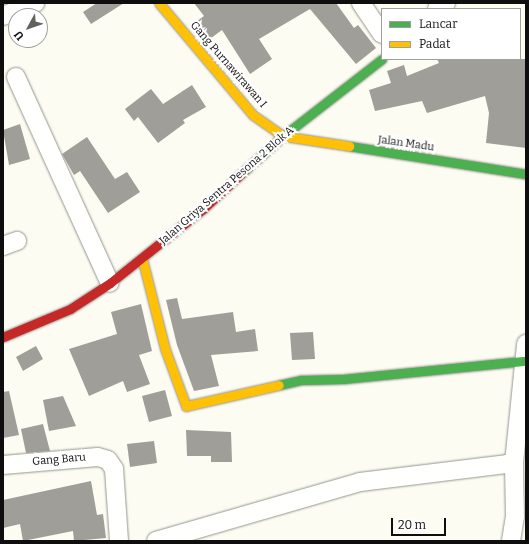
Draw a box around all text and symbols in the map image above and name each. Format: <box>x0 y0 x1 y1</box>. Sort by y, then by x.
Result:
north arrow <box>8 8 48 48</box>
legend <box>381 8 521 60</box>
text: Lancar <box>419 17 457 31</box>
street label: Gang Purnawirawan I <box>187 19 269 111</box>
text: U <box>12 28 27 43</box>
text: Padat <box>419 37 450 51</box>
street label: Jalan Griya Sentra Pesona 2 Blok A <box>157 124 297 248</box>
street label: Jalan Madu <box>377 134 435 154</box>
street label: Gang Baru <box>32 451 86 469</box>
scale bar <box>393 510 448 536</box>
text: 20 m <box>398 518 426 532</box>

